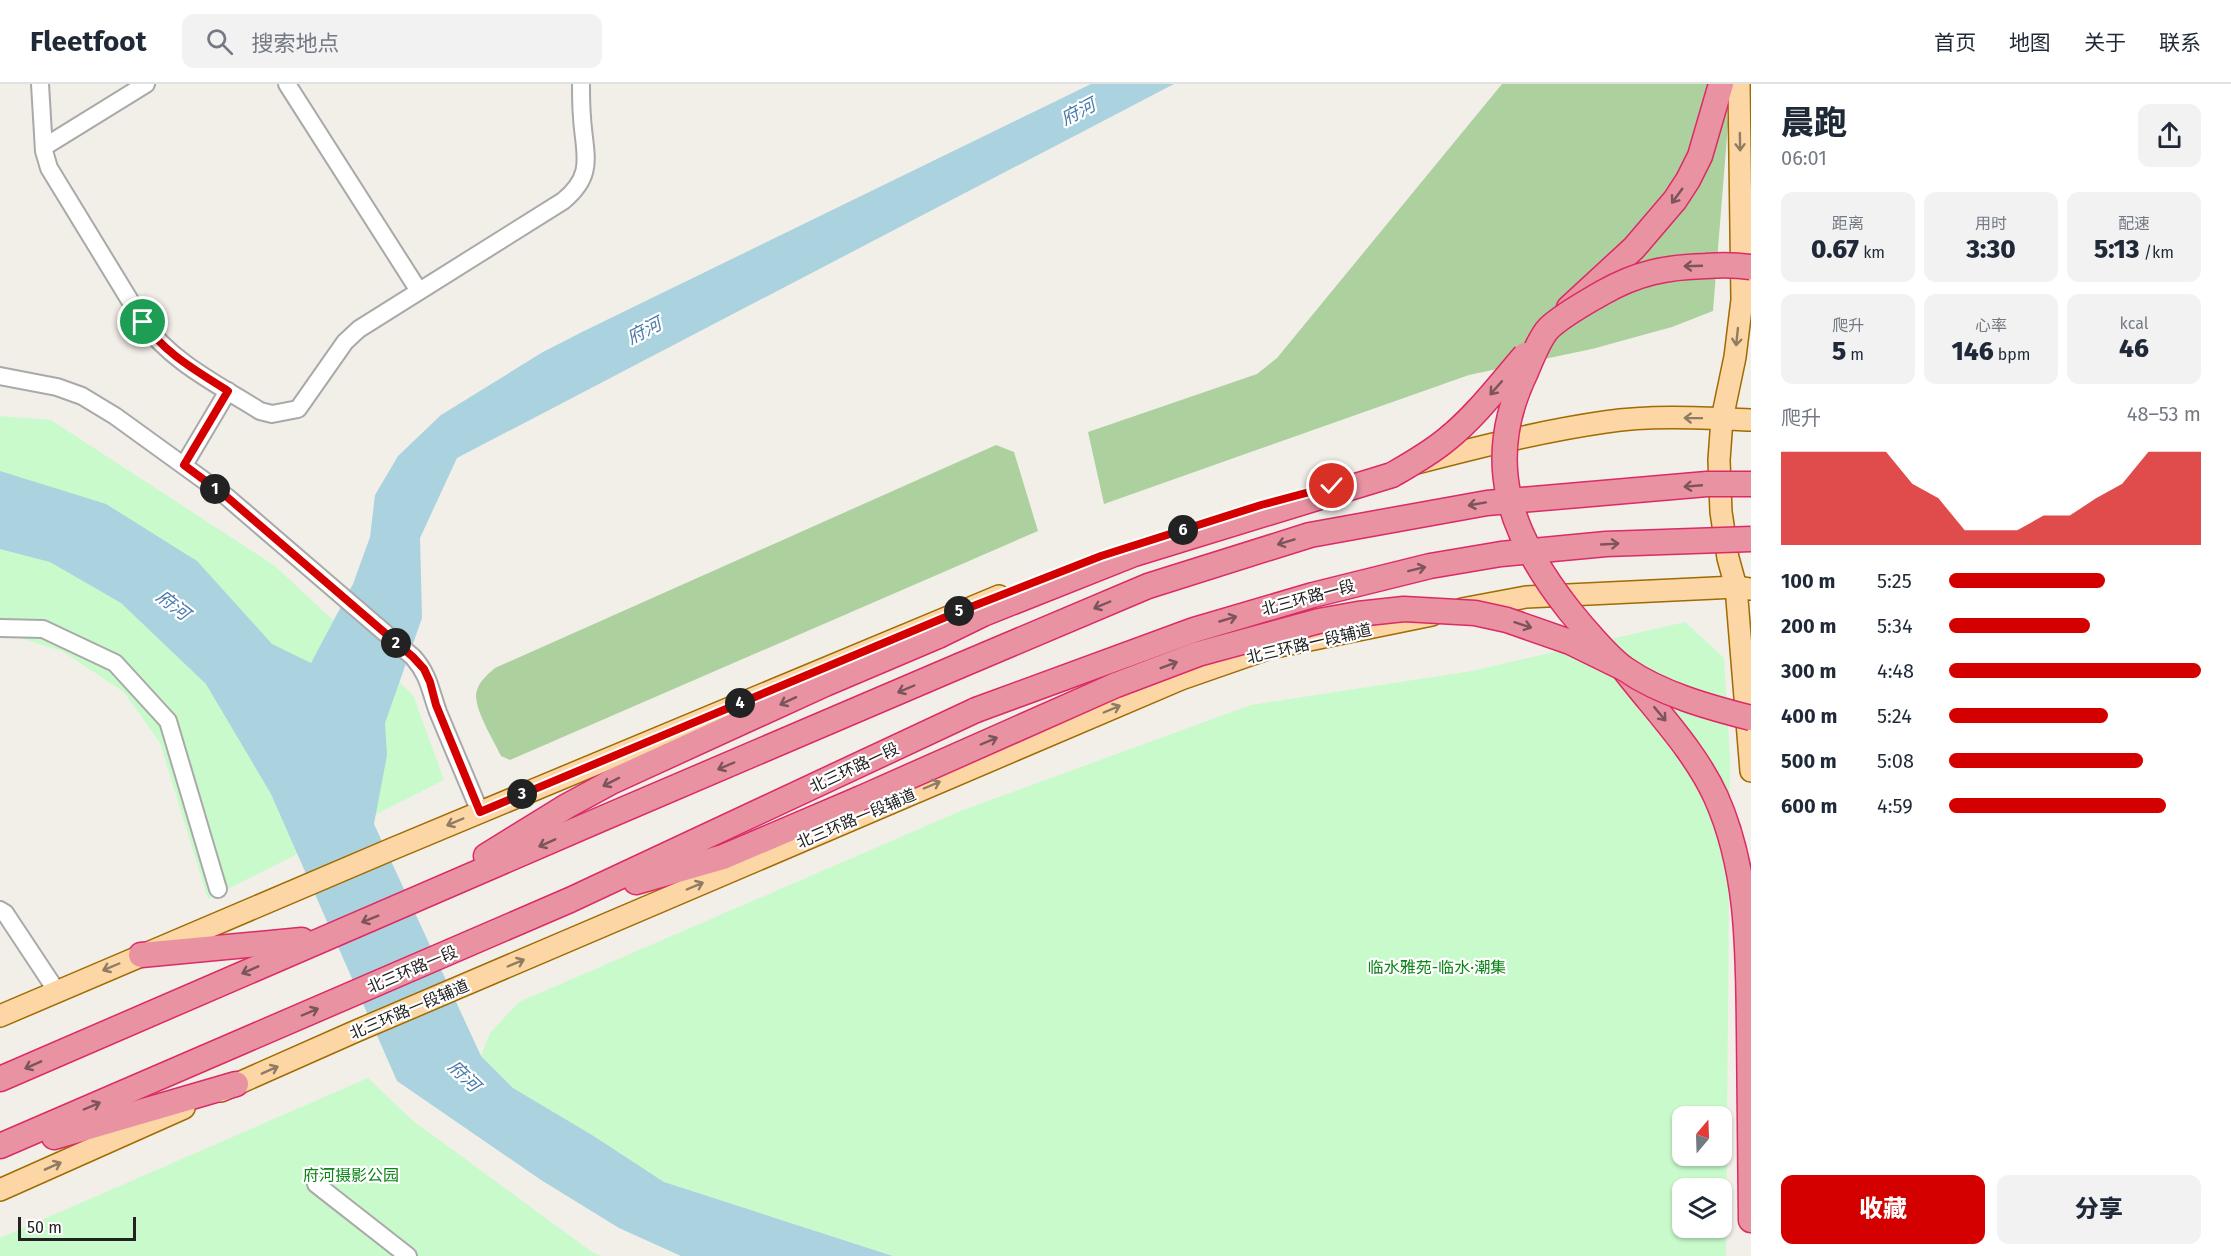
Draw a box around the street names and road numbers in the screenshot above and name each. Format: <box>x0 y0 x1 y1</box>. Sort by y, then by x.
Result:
street label: 北三环路一段 <box>1259 576 1357 619</box>
street label: 北三环路一段辅道 <box>1245 620 1374 667</box>
street label: 北三环路一段 <box>807 739 902 796</box>
street label: 北三环路一段辅道 <box>794 785 919 852</box>
street label: 北三环路一段 <box>364 942 460 997</box>
street label: 北三环路一段辅道 <box>347 976 472 1043</box>

